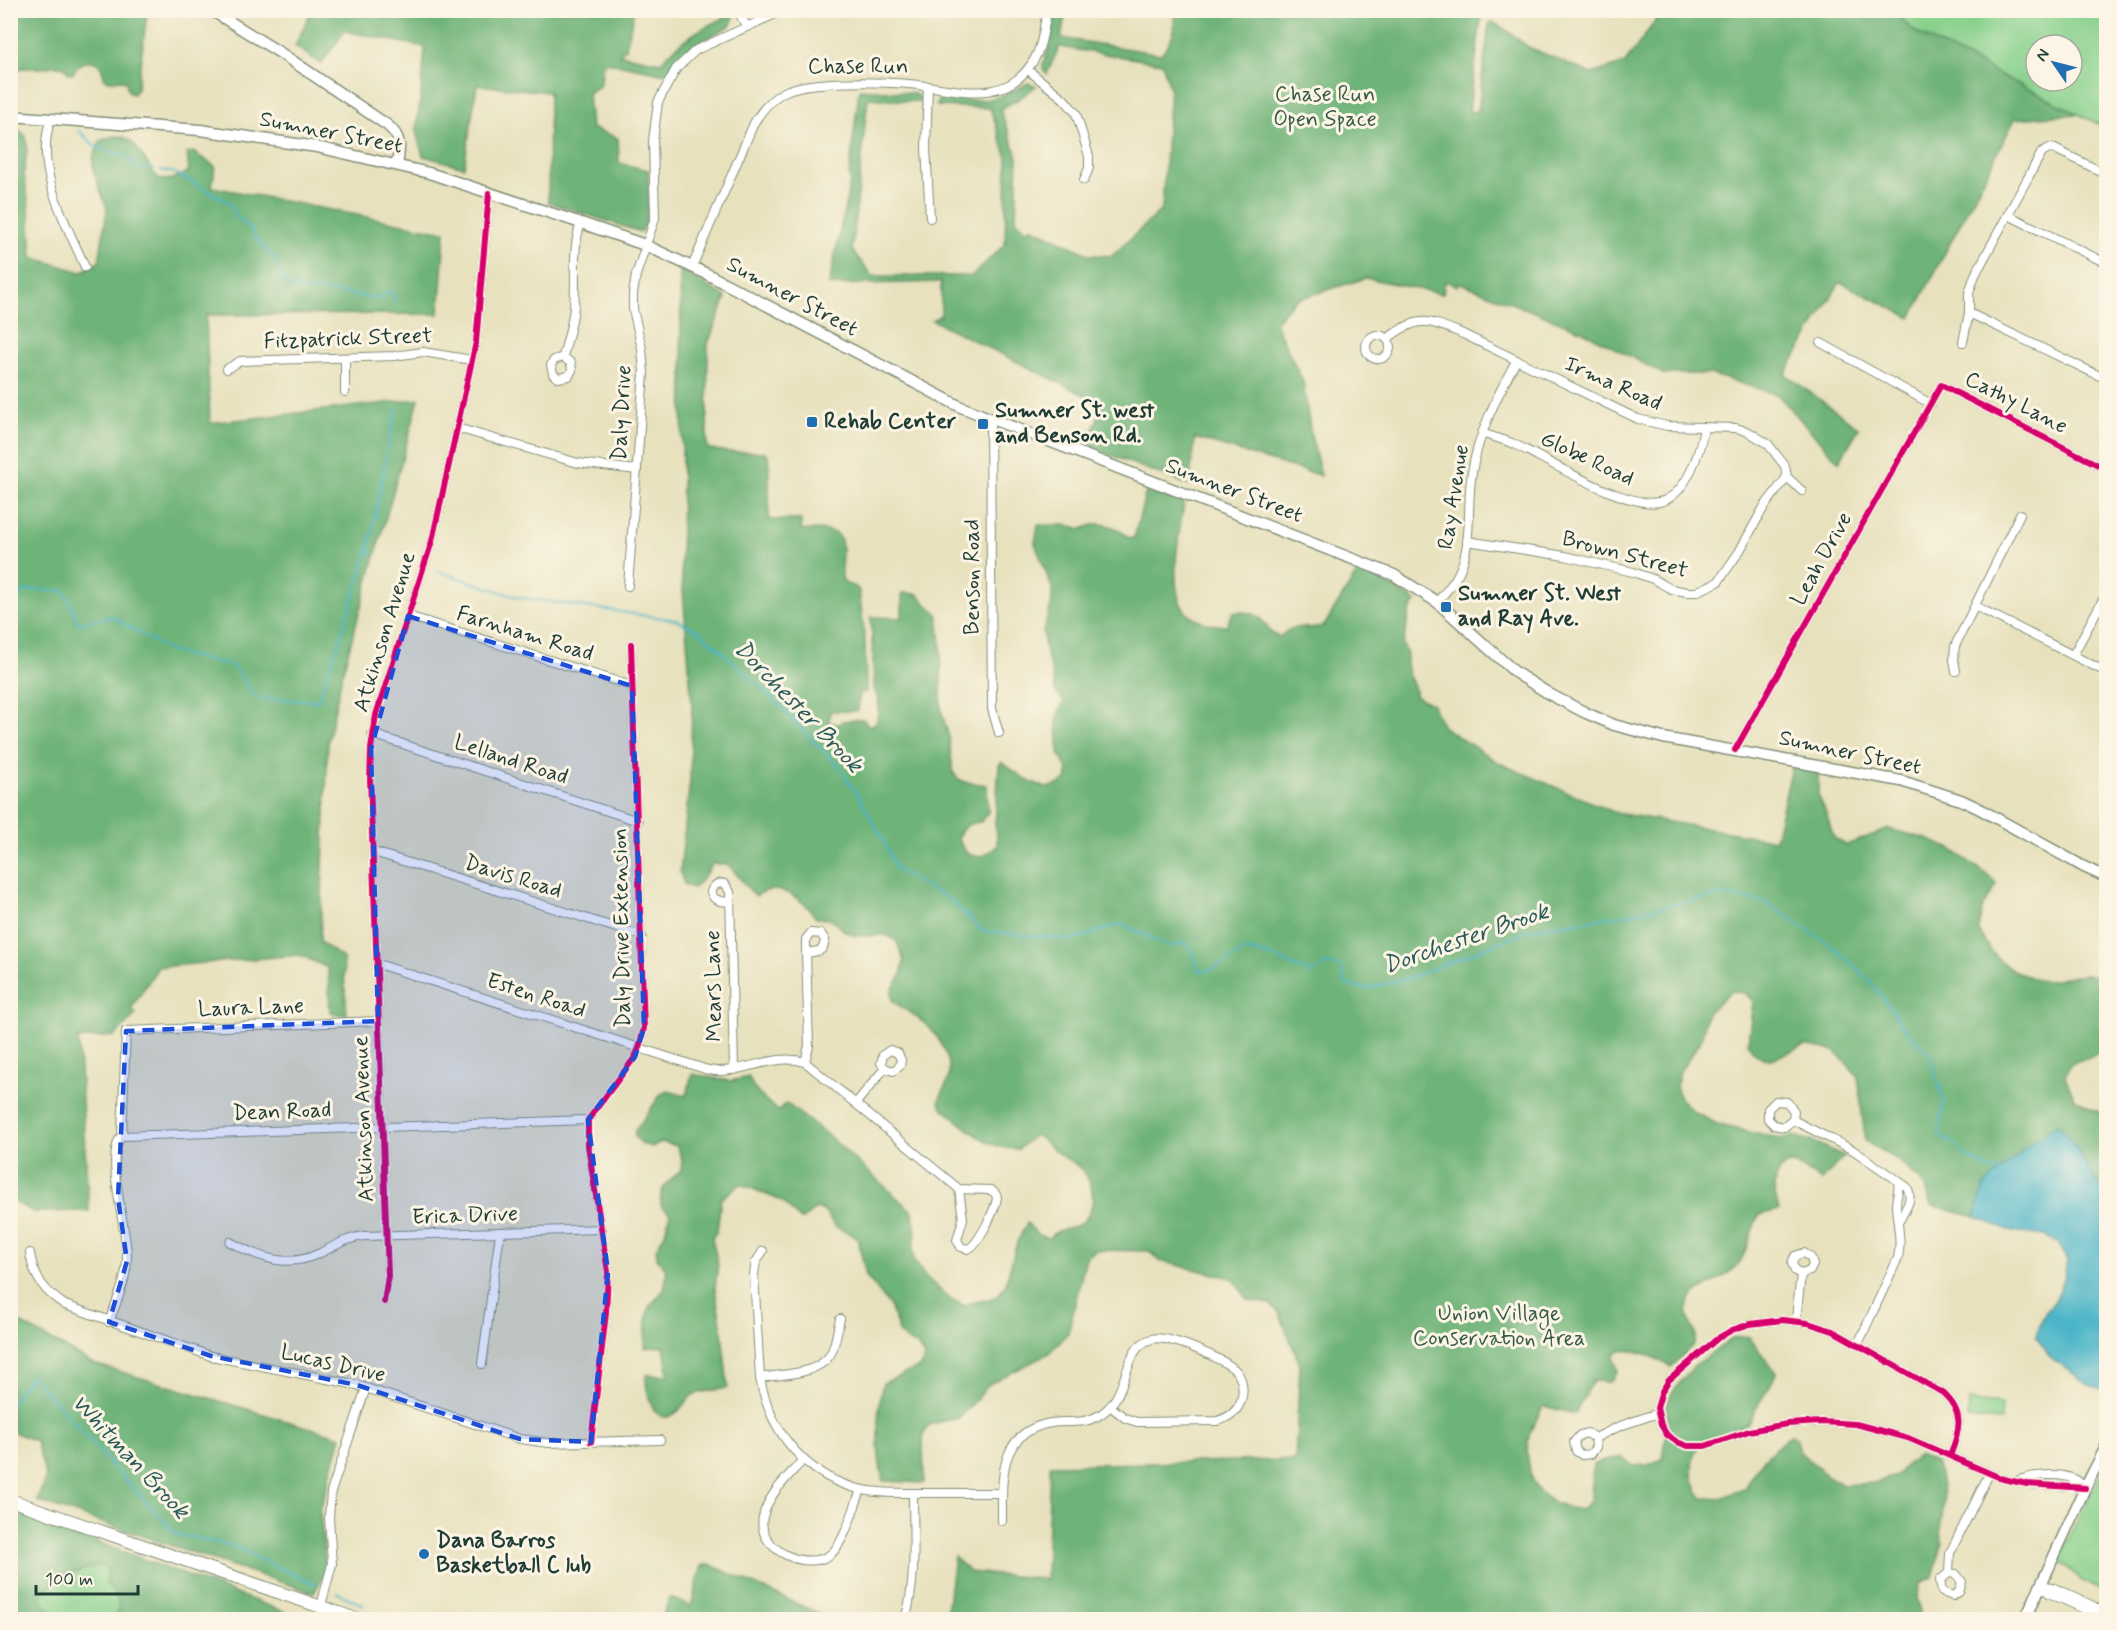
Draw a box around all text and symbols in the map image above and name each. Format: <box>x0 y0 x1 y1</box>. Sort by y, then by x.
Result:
north arrow <box>2024 33 2084 93</box>
text: N <box>2031 45 2055 66</box>
street label: Chase Run <box>808 53 908 81</box>
park label: Chase Run Open Space <box>1273 81 1377 134</box>
street label: Sumner Street <box>257 105 405 161</box>
street label: Sumner Street <box>721 251 863 343</box>
street label: Fitzpatrick Street <box>263 322 433 356</box>
street label: Irma Road <box>1560 350 1666 418</box>
street label: Daly Drive <box>605 364 639 462</box>
street label: Cathy Lane <box>1960 365 2072 441</box>
place label: Sumner St. west and Benson Rd. <box>995 397 1155 450</box>
place label: Rehab Center <box>824 408 957 436</box>
marker: Rehab Center <box>805 415 819 429</box>
marker: Sumner St. west and Benson Rd. <box>976 417 990 431</box>
street label: Globe Road <box>1536 425 1638 493</box>
street label: Ray Avenue <box>1432 443 1476 551</box>
street label: Sumner Street <box>1161 452 1307 530</box>
street label: Leah Drive <box>1785 507 1859 611</box>
street label: Benson Road <box>959 519 987 635</box>
street label: Brown Street <box>1559 525 1691 585</box>
street label: Atkinson Avenue <box>347 548 423 716</box>
place label: Sumner St. West and Ray Ave. <box>1458 580 1622 634</box>
street label: Farnham Road <box>453 600 597 668</box>
marker: Sumner St. West and Ray Ave. <box>1439 600 1453 614</box>
water label: Dorchester Brook <box>727 634 871 781</box>
street label: Sumner Street <box>1776 724 1924 782</box>
street label: Lelland Road <box>450 728 572 792</box>
street label: Daly Drive Extension <box>606 828 638 1028</box>
street label: Davis Road <box>461 849 565 905</box>
water label: Dorchester Brook <box>1379 896 1555 982</box>
street label: Mears Lane <box>699 930 729 1042</box>
street label: Esten Road <box>483 967 589 1025</box>
street label: Laura Lane <box>197 992 305 1024</box>
street label: Atkinson Avenue <box>347 1035 381 1203</box>
street label: Dean Road <box>232 1096 332 1128</box>
street label: Erica Drive <box>412 1200 518 1232</box>
park label: Union Village Conservation Area <box>1413 1300 1585 1353</box>
street label: Lucas Drive <box>278 1338 388 1390</box>
water label: Whitman Brook <box>64 1388 197 1527</box>
place label: Dana Barros Basketball C lub <box>436 1527 591 1580</box>
marker: Dana Barros Basketball C lub <box>417 1547 431 1561</box>
scale bar <box>36 1558 138 1596</box>
text: 100 m <box>45 1568 93 1592</box>

